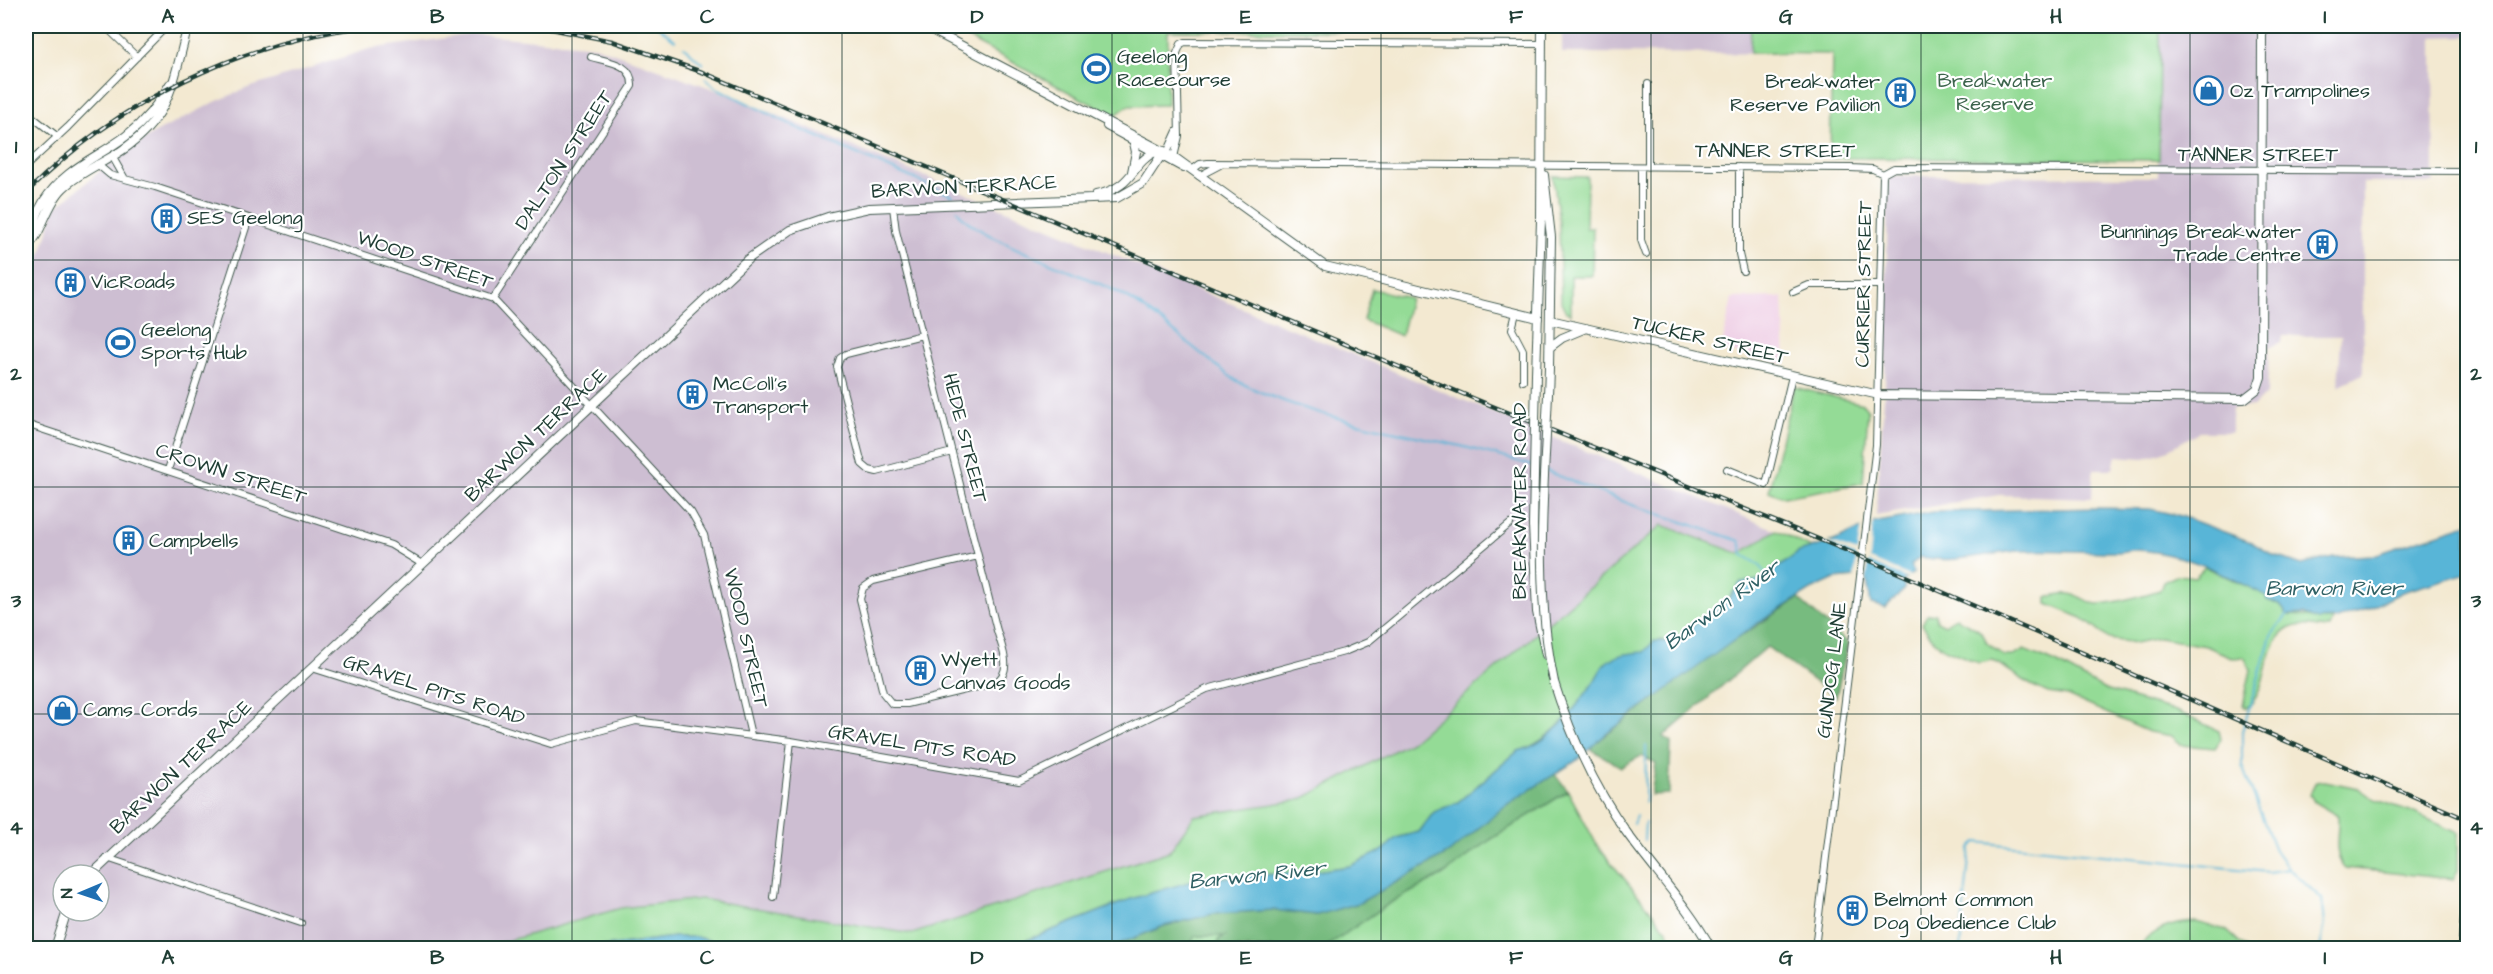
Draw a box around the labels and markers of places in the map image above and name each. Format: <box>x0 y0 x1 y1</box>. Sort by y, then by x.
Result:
place label: Geelong Racecourse <box>1117 43 1231 94</box>
sports icon: Geelong Racecourse <box>1080 52 1112 84</box>
place label: Breakwater Reserve Pavilion <box>1730 68 1880 119</box>
shop icon: Oz Trampolines <box>2193 75 2225 107</box>
building icon: Breakwater Reserve Pavilion <box>1885 77 1917 109</box>
place label: Oz Trampolines <box>2230 77 2370 105</box>
building icon: SES Geelong <box>150 202 182 234</box>
place label: SES Geelong <box>187 204 303 233</box>
place label: Bunnings Breakwater Trade Centre <box>2100 218 2301 269</box>
building icon: Bunnings Breakwater Trade Centre <box>2306 228 2338 260</box>
building icon: VicRoads <box>54 266 86 298</box>
place label: VicRoads <box>91 268 175 296</box>
place label: Geelong Sports Hub <box>141 316 247 367</box>
sports icon: Geelong Sports Hub <box>104 326 136 358</box>
place label: McColl's Transport <box>713 370 808 421</box>
building icon: McColl's Transport <box>676 379 708 411</box>
building icon: Campbells <box>112 525 144 557</box>
place label: Campbells <box>149 527 238 555</box>
place label: Wyett Canvas Goods <box>941 646 1071 697</box>
building icon: Wyett Canvas Goods <box>904 655 936 687</box>
shop icon: Cams Cords <box>46 694 78 726</box>
place label: Cams Cords <box>83 696 198 724</box>
place label: Belmont Common Dog Obedience Club <box>1874 886 2056 938</box>
building icon: Belmont Common Dog Obedience Club <box>1837 895 1869 927</box>

